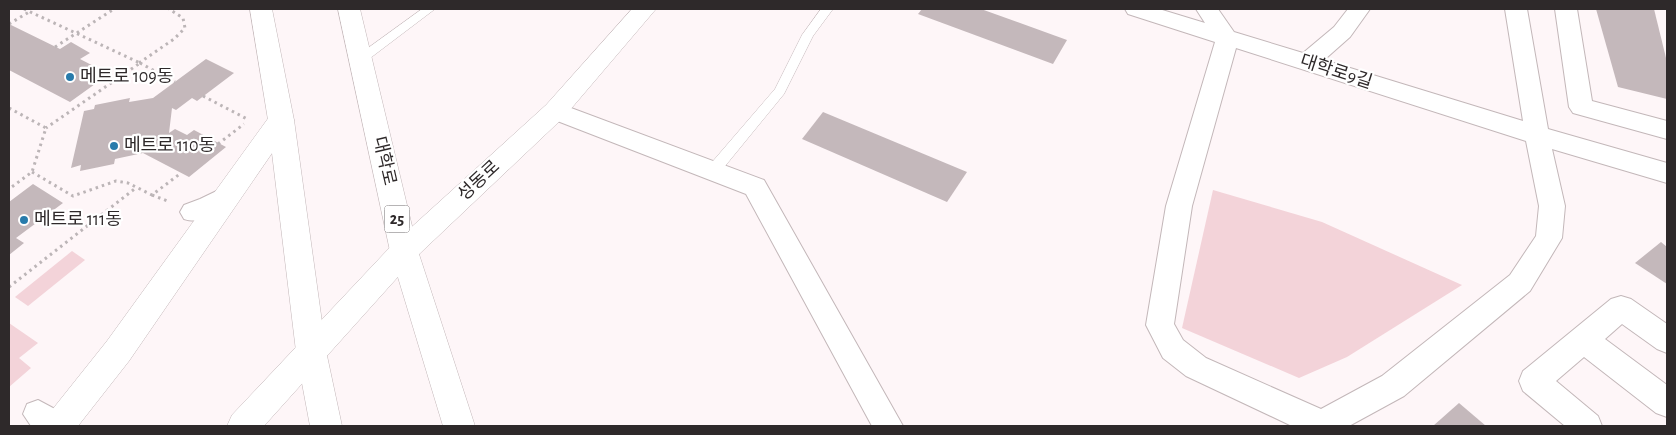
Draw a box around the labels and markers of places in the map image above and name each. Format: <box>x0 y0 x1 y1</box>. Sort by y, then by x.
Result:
place label: 메트로 109동 <box>80 66 173 86</box>
marker: 메트로 109동 <box>64 71 76 83</box>
place label: 메트로 110동 <box>124 135 215 155</box>
marker: 메트로 110동 <box>108 140 120 152</box>
place label: 메트로 111동 <box>34 209 122 229</box>
marker: 메트로 111동 <box>18 214 30 226</box>

